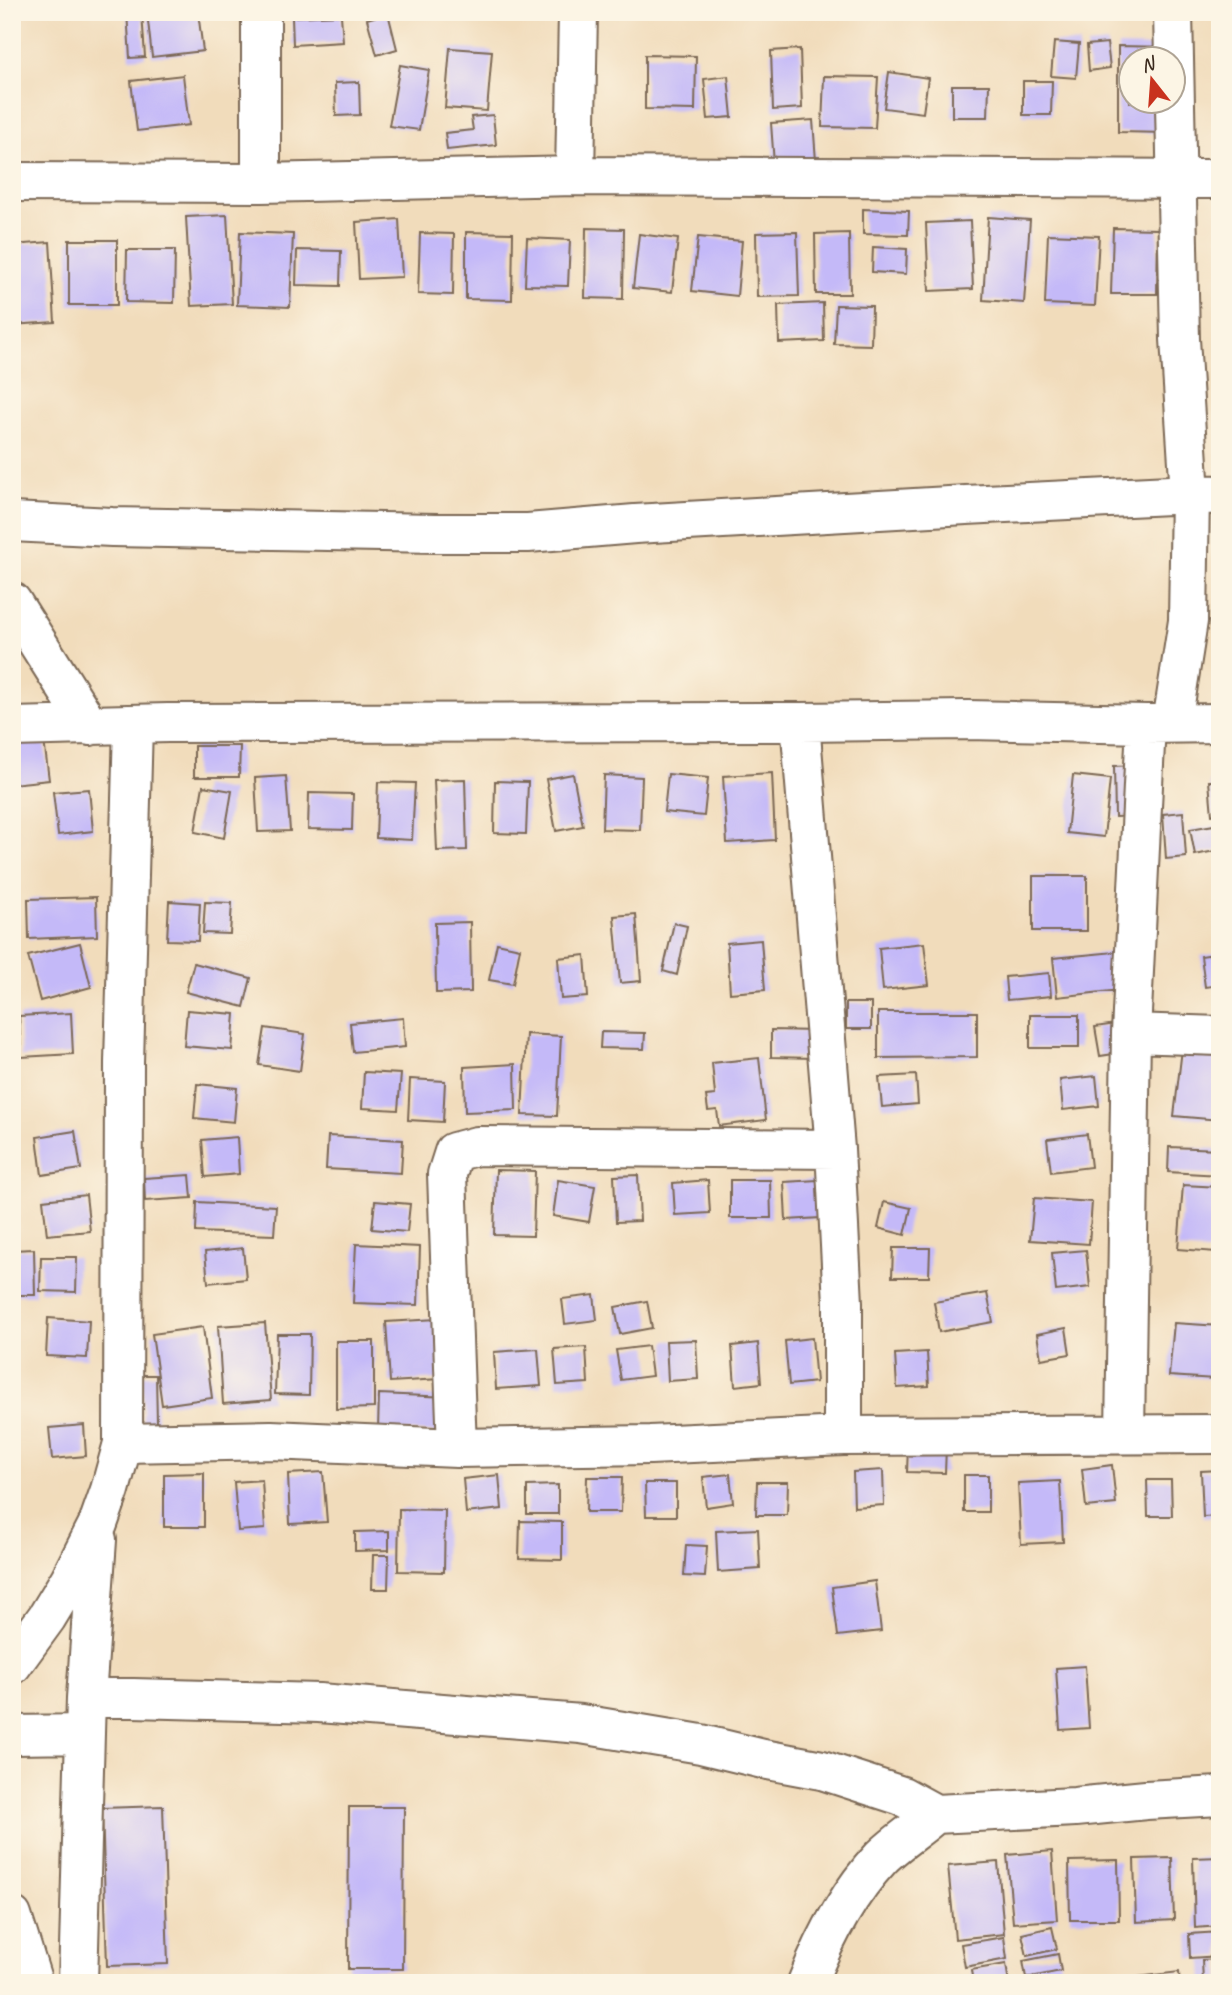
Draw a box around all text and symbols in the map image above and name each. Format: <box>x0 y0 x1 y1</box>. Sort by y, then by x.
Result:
north arrow <box>1116 46 1186 116</box>
text: N <box>1138 51 1160 78</box>

